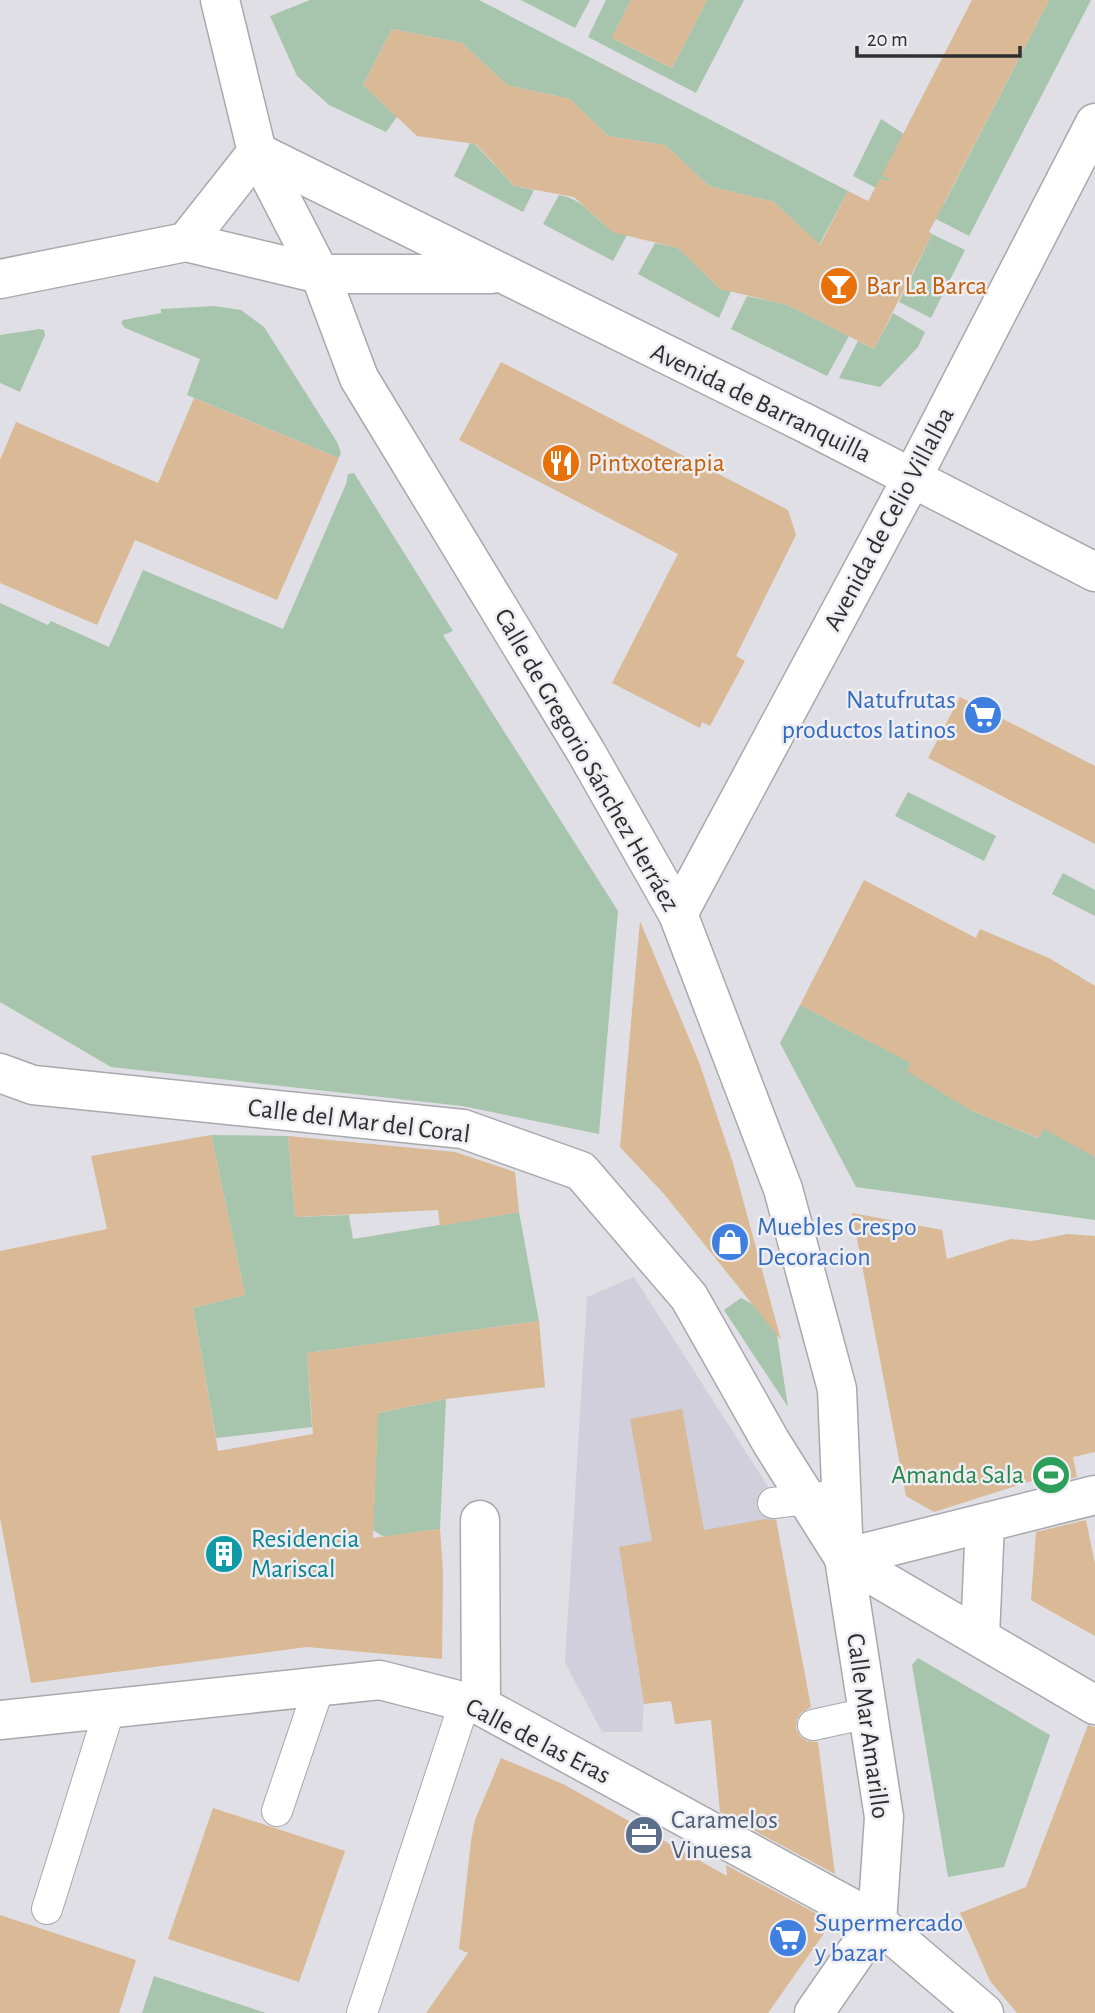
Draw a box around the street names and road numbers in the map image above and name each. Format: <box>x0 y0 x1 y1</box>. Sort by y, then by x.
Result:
street label: Avenida de Barranquilla <box>647 338 875 468</box>
street label: Avenida de Celio Villalba <box>819 403 959 635</box>
street label: Calle de Gregorio Sánchez Herráez <box>490 604 684 916</box>
street label: Calle del Mar del Coral <box>246 1094 472 1148</box>
street label: Calle Mar Amarillo <box>842 1632 894 1820</box>
street label: Calle de las Eras <box>461 1693 615 1789</box>

